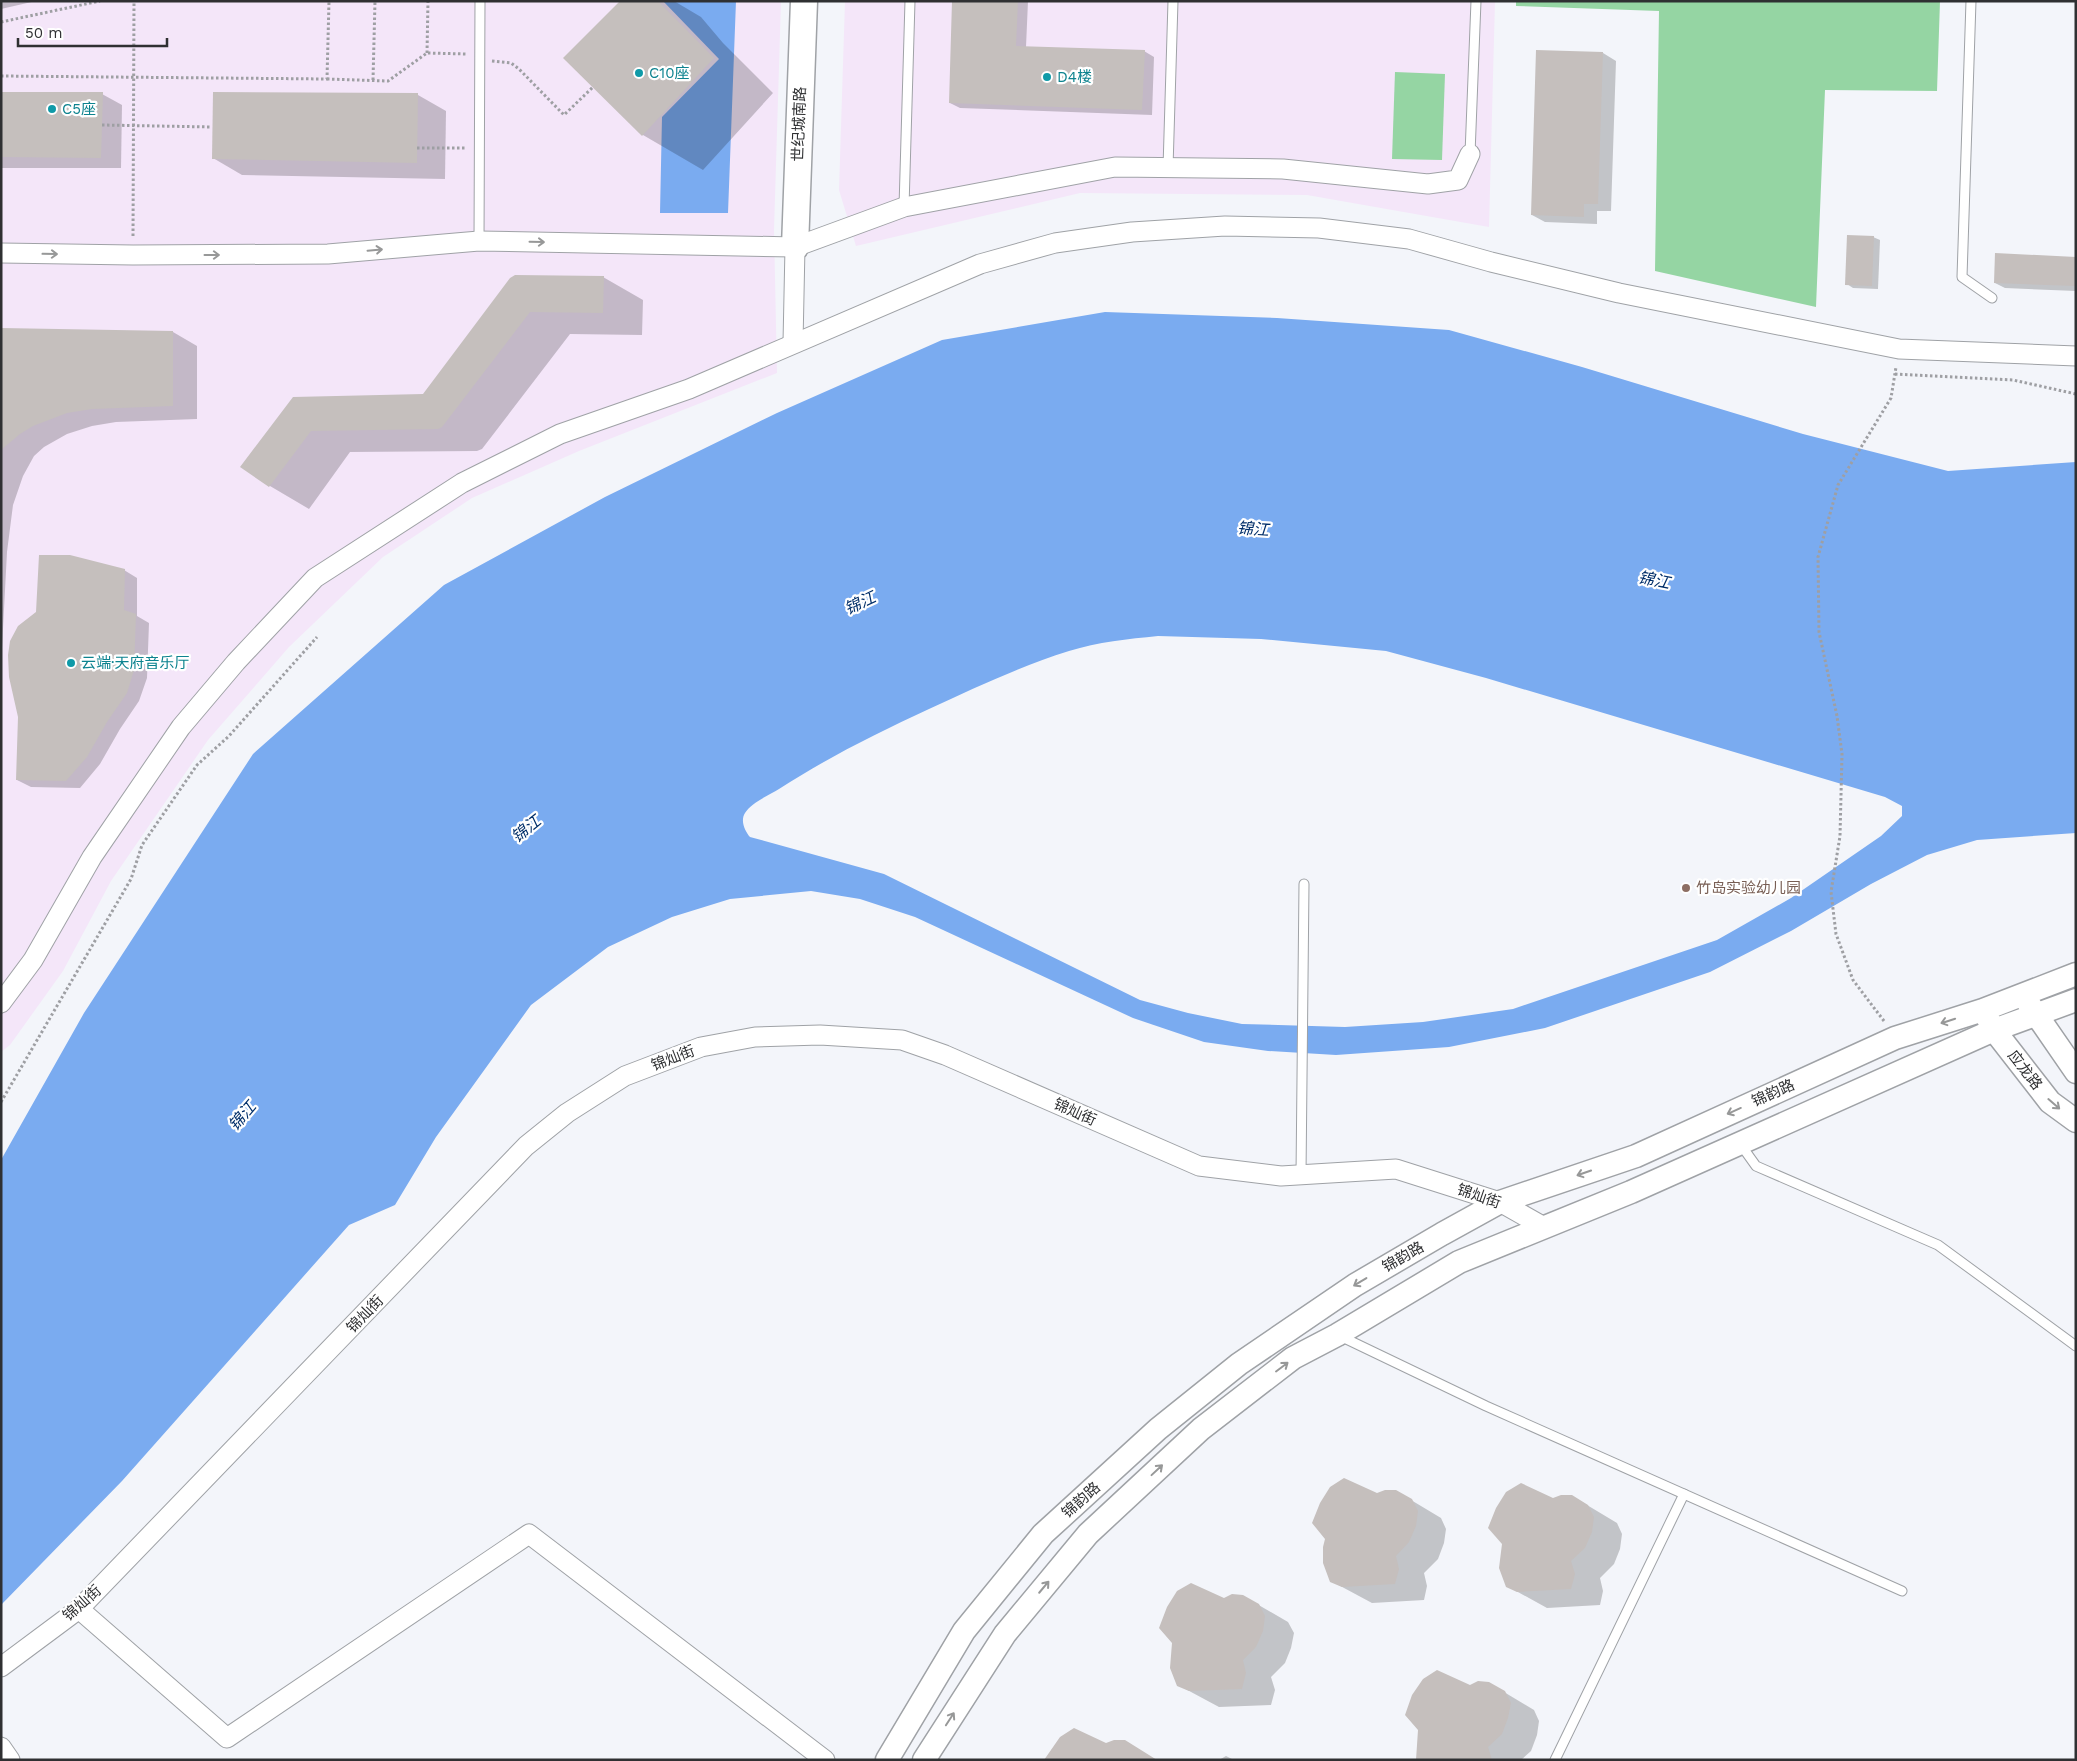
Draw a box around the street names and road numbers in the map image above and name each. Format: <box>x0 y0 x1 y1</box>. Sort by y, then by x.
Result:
street label: 世纪城南路 <box>789 86 809 162</box>
street label: 锦灿街 <box>649 1042 697 1074</box>
street label: 应龙路 <box>2004 1047 2046 1093</box>
street label: 锦韵路 <box>1749 1076 1797 1110</box>
street label: 锦灿街 <box>1051 1095 1099 1129</box>
street label: 锦灿街 <box>1455 1180 1503 1212</box>
street label: 锦韵路 <box>1379 1238 1427 1276</box>
street label: 锦灿街 <box>343 1292 387 1336</box>
street label: 锦韵路 <box>1058 1478 1104 1522</box>
street label: 锦灿街 <box>59 1581 105 1625</box>

